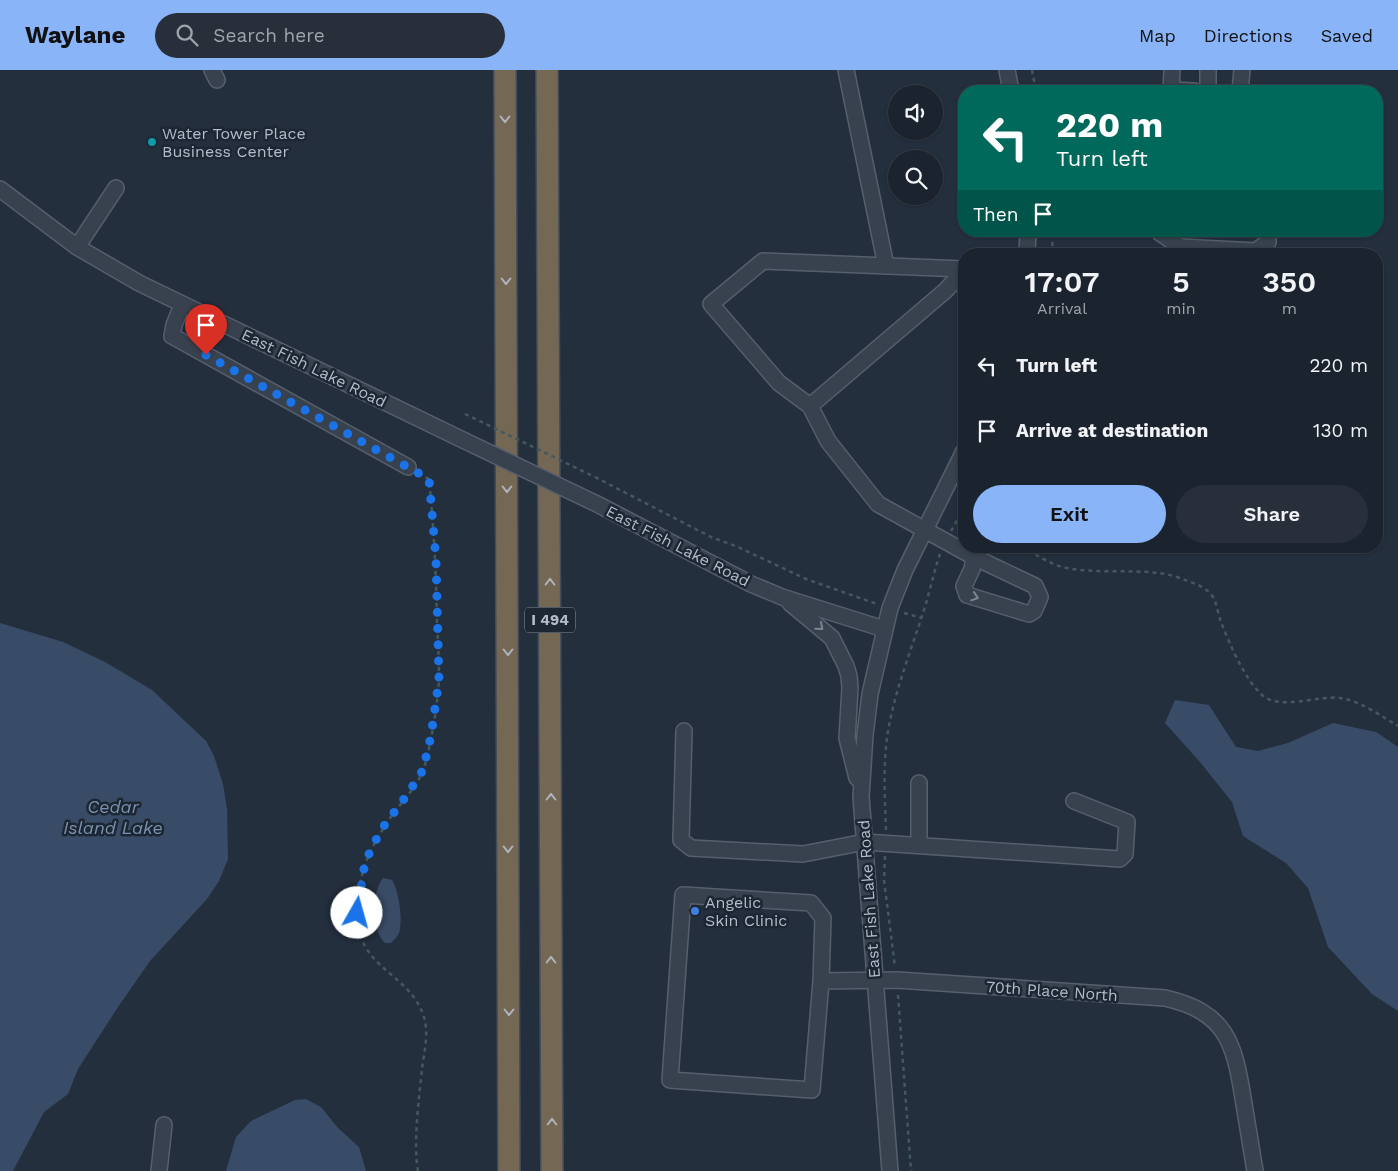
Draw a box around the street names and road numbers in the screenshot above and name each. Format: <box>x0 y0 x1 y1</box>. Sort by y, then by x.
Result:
street label: East Fish Lake Road <box>238 325 390 411</box>
street label: East Fish Lake Road <box>603 501 753 591</box>
road number: I 494 <box>525 608 575 632</box>
street label: East Fish Lake Road <box>854 819 884 979</box>
street label: 70th Place North <box>986 977 1118 1005</box>

